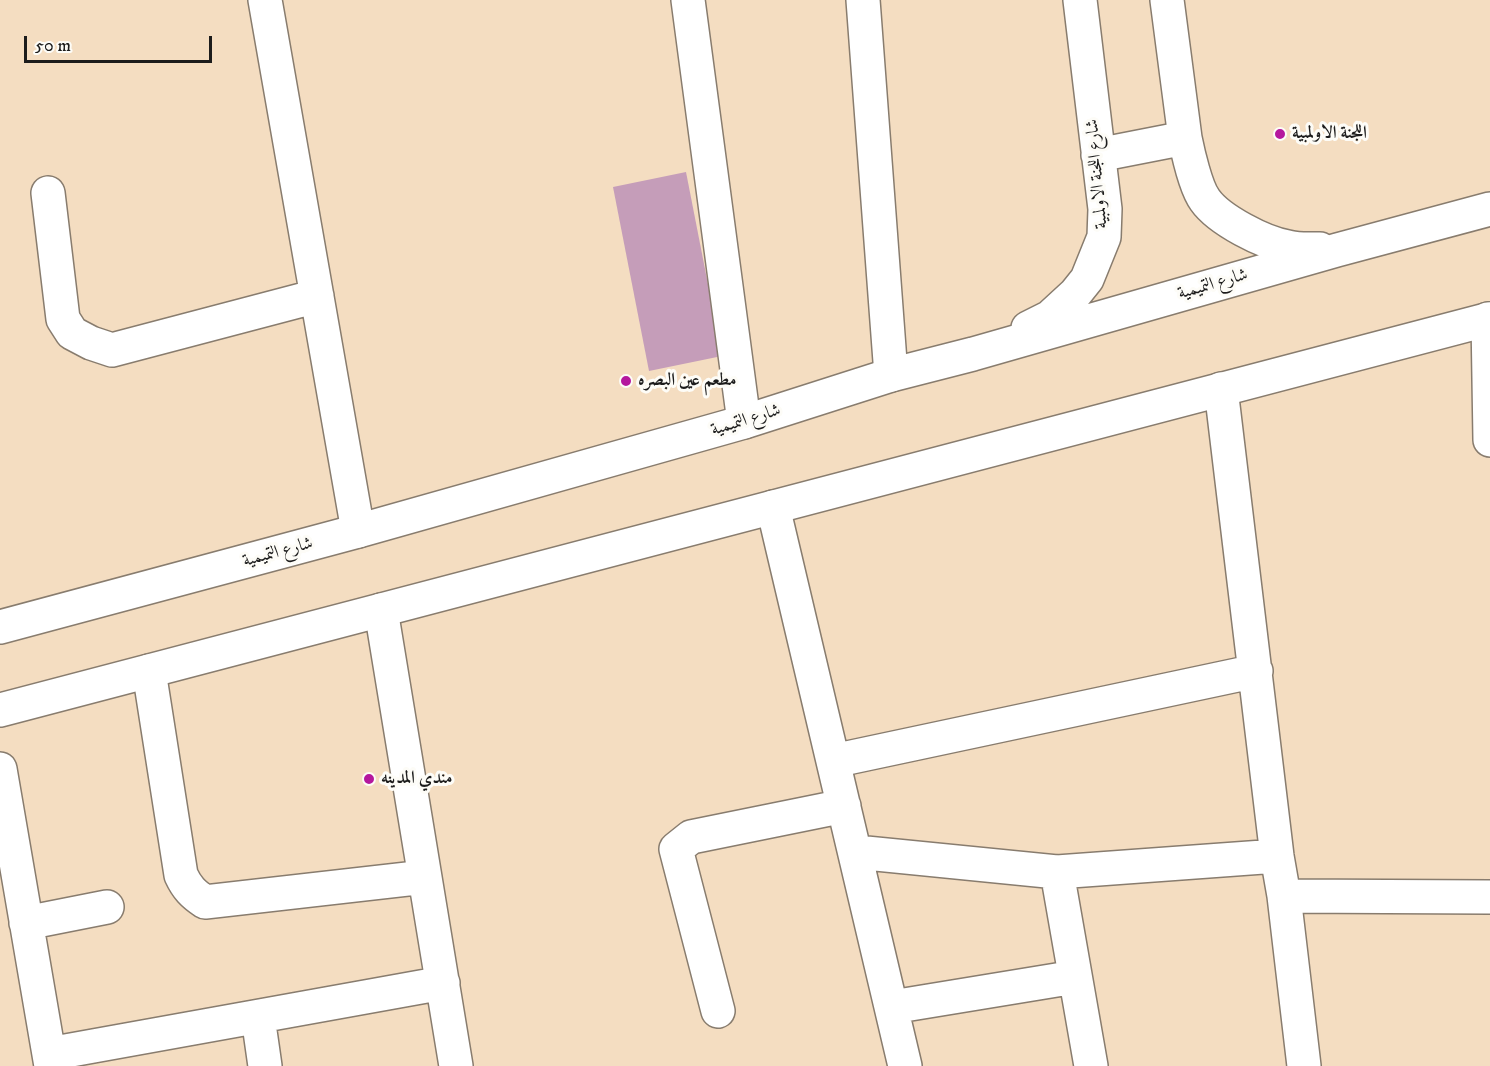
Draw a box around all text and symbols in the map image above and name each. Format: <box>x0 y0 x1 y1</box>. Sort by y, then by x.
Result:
scale bar <box>27 24 214 62</box>
text: 50 m <box>35 35 71 57</box>
street label: شارع اللجنة الاولمبية <box>1082 118 1114 230</box>
place label: اللجنة الاولمبية <box>1292 123 1367 145</box>
marker: اللجنة الاولمبية <box>1273 127 1287 141</box>
street label: شارع التميمية <box>1175 265 1251 305</box>
place label: مطعم عين البصره <box>638 370 737 392</box>
marker: مطعم عين البصره <box>619 374 633 388</box>
street label: شارع التميمية <box>708 400 784 442</box>
street label: شارع التميمية <box>240 533 316 573</box>
place label: مندي المدينه <box>381 768 452 790</box>
marker: مندي المدينه <box>362 772 376 786</box>

